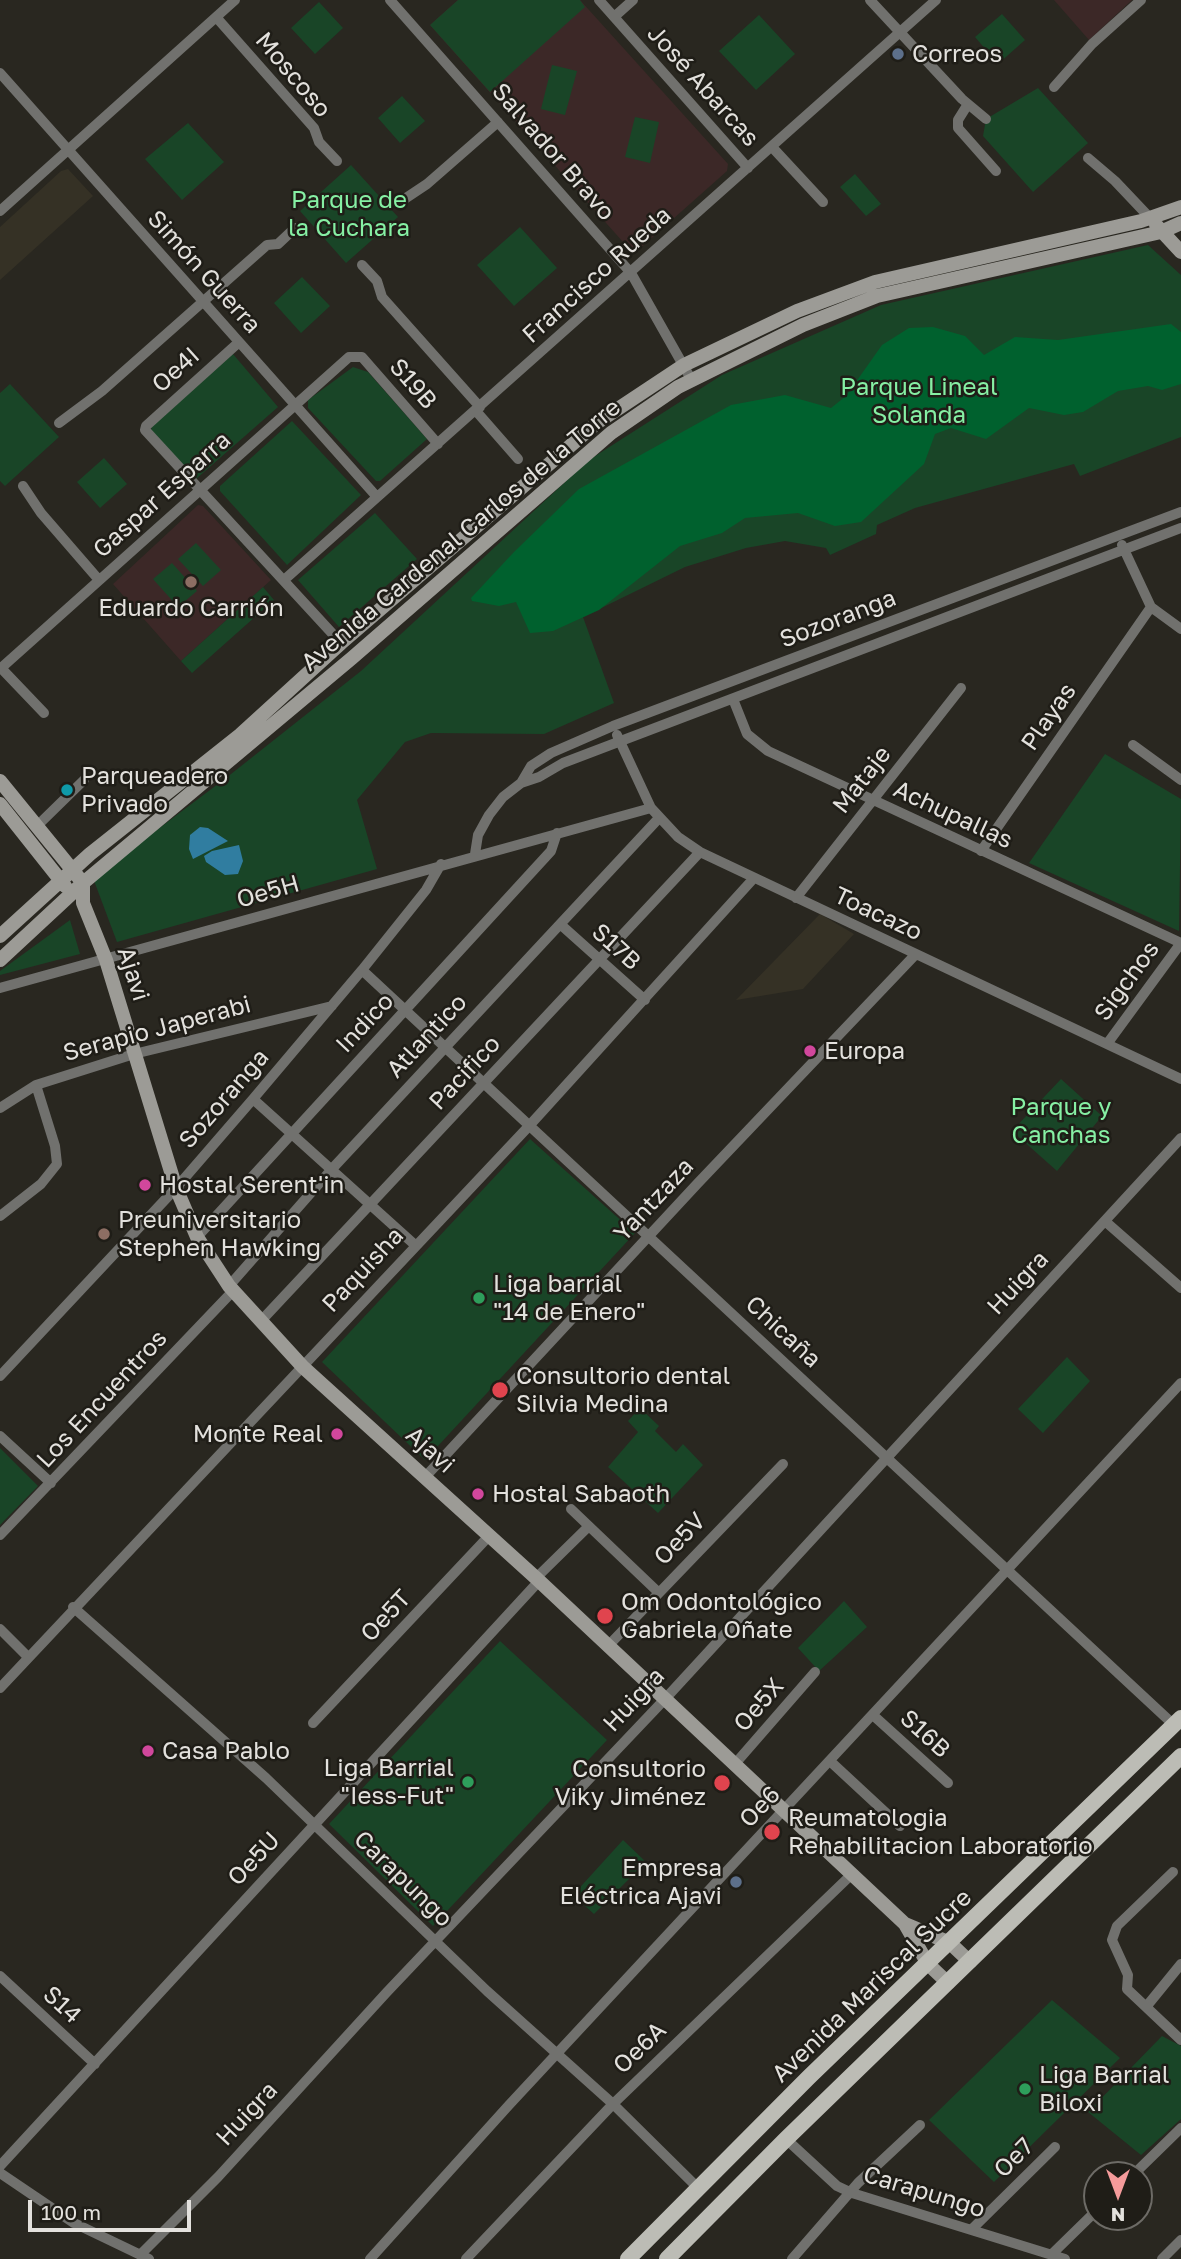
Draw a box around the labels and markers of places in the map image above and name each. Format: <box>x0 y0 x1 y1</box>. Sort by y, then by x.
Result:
place label: Correos <box>912 40 1002 68</box>
marker: Correos <box>890 46 906 62</box>
marker: Eduardo Carrión <box>183 574 199 590</box>
place label: Eduardo Carrión <box>98 594 284 622</box>
place label: Parqueadero Privado <box>81 762 228 818</box>
marker: Parqueadero Privado <box>59 782 75 798</box>
place label: Europa <box>824 1037 905 1065</box>
marker: Europa <box>802 1043 818 1059</box>
place label: Hostal Serent'in <box>159 1171 344 1199</box>
marker: Hostal Serent'in <box>137 1177 153 1193</box>
place label: Preuniversitario Stephen Hawking <box>118 1206 321 1262</box>
marker: Preuniversitario Stephen Hawking <box>96 1226 112 1242</box>
place label: Liga barrial "14 de Enero" <box>493 1270 645 1326</box>
marker: Liga barrial "14 de Enero" <box>471 1290 487 1306</box>
place label: Consultorio dental Silvia Medina <box>516 1362 730 1418</box>
marker: Consultorio dental Silvia Medina <box>490 1380 510 1400</box>
place label: Monte Real <box>193 1420 323 1448</box>
marker: Monte Real <box>329 1426 345 1442</box>
place label: Hostal Sabaoth <box>492 1480 670 1508</box>
marker: Hostal Sabaoth <box>470 1486 486 1502</box>
place label: Om Odontológico Gabriela Oñate <box>621 1588 822 1644</box>
marker: Om Odontológico Gabriela Oñate <box>595 1606 615 1626</box>
place label: Casa Pablo <box>162 1737 290 1765</box>
marker: Casa Pablo <box>140 1743 156 1759</box>
place label: Liga Barrial "Iess-Fut" <box>324 1754 454 1810</box>
place label: Consultorio Viky Jiménez <box>554 1755 706 1811</box>
marker: Consultorio Viky Jiménez <box>712 1773 732 1793</box>
marker: Liga Barrial "Iess-Fut" <box>460 1774 476 1790</box>
place label: Reumatologia Rehabilitacion Laboratorio <box>788 1804 1093 1860</box>
marker: Reumatologia Rehabilitacion Laboratorio <box>762 1822 782 1842</box>
place label: Empresa Eléctrica Ajavi <box>559 1854 722 1910</box>
marker: Empresa Eléctrica Ajavi <box>728 1874 744 1890</box>
place label: Liga Barrial Biloxi <box>1039 2061 1169 2117</box>
marker: Liga Barrial Biloxi <box>1017 2081 1033 2097</box>

